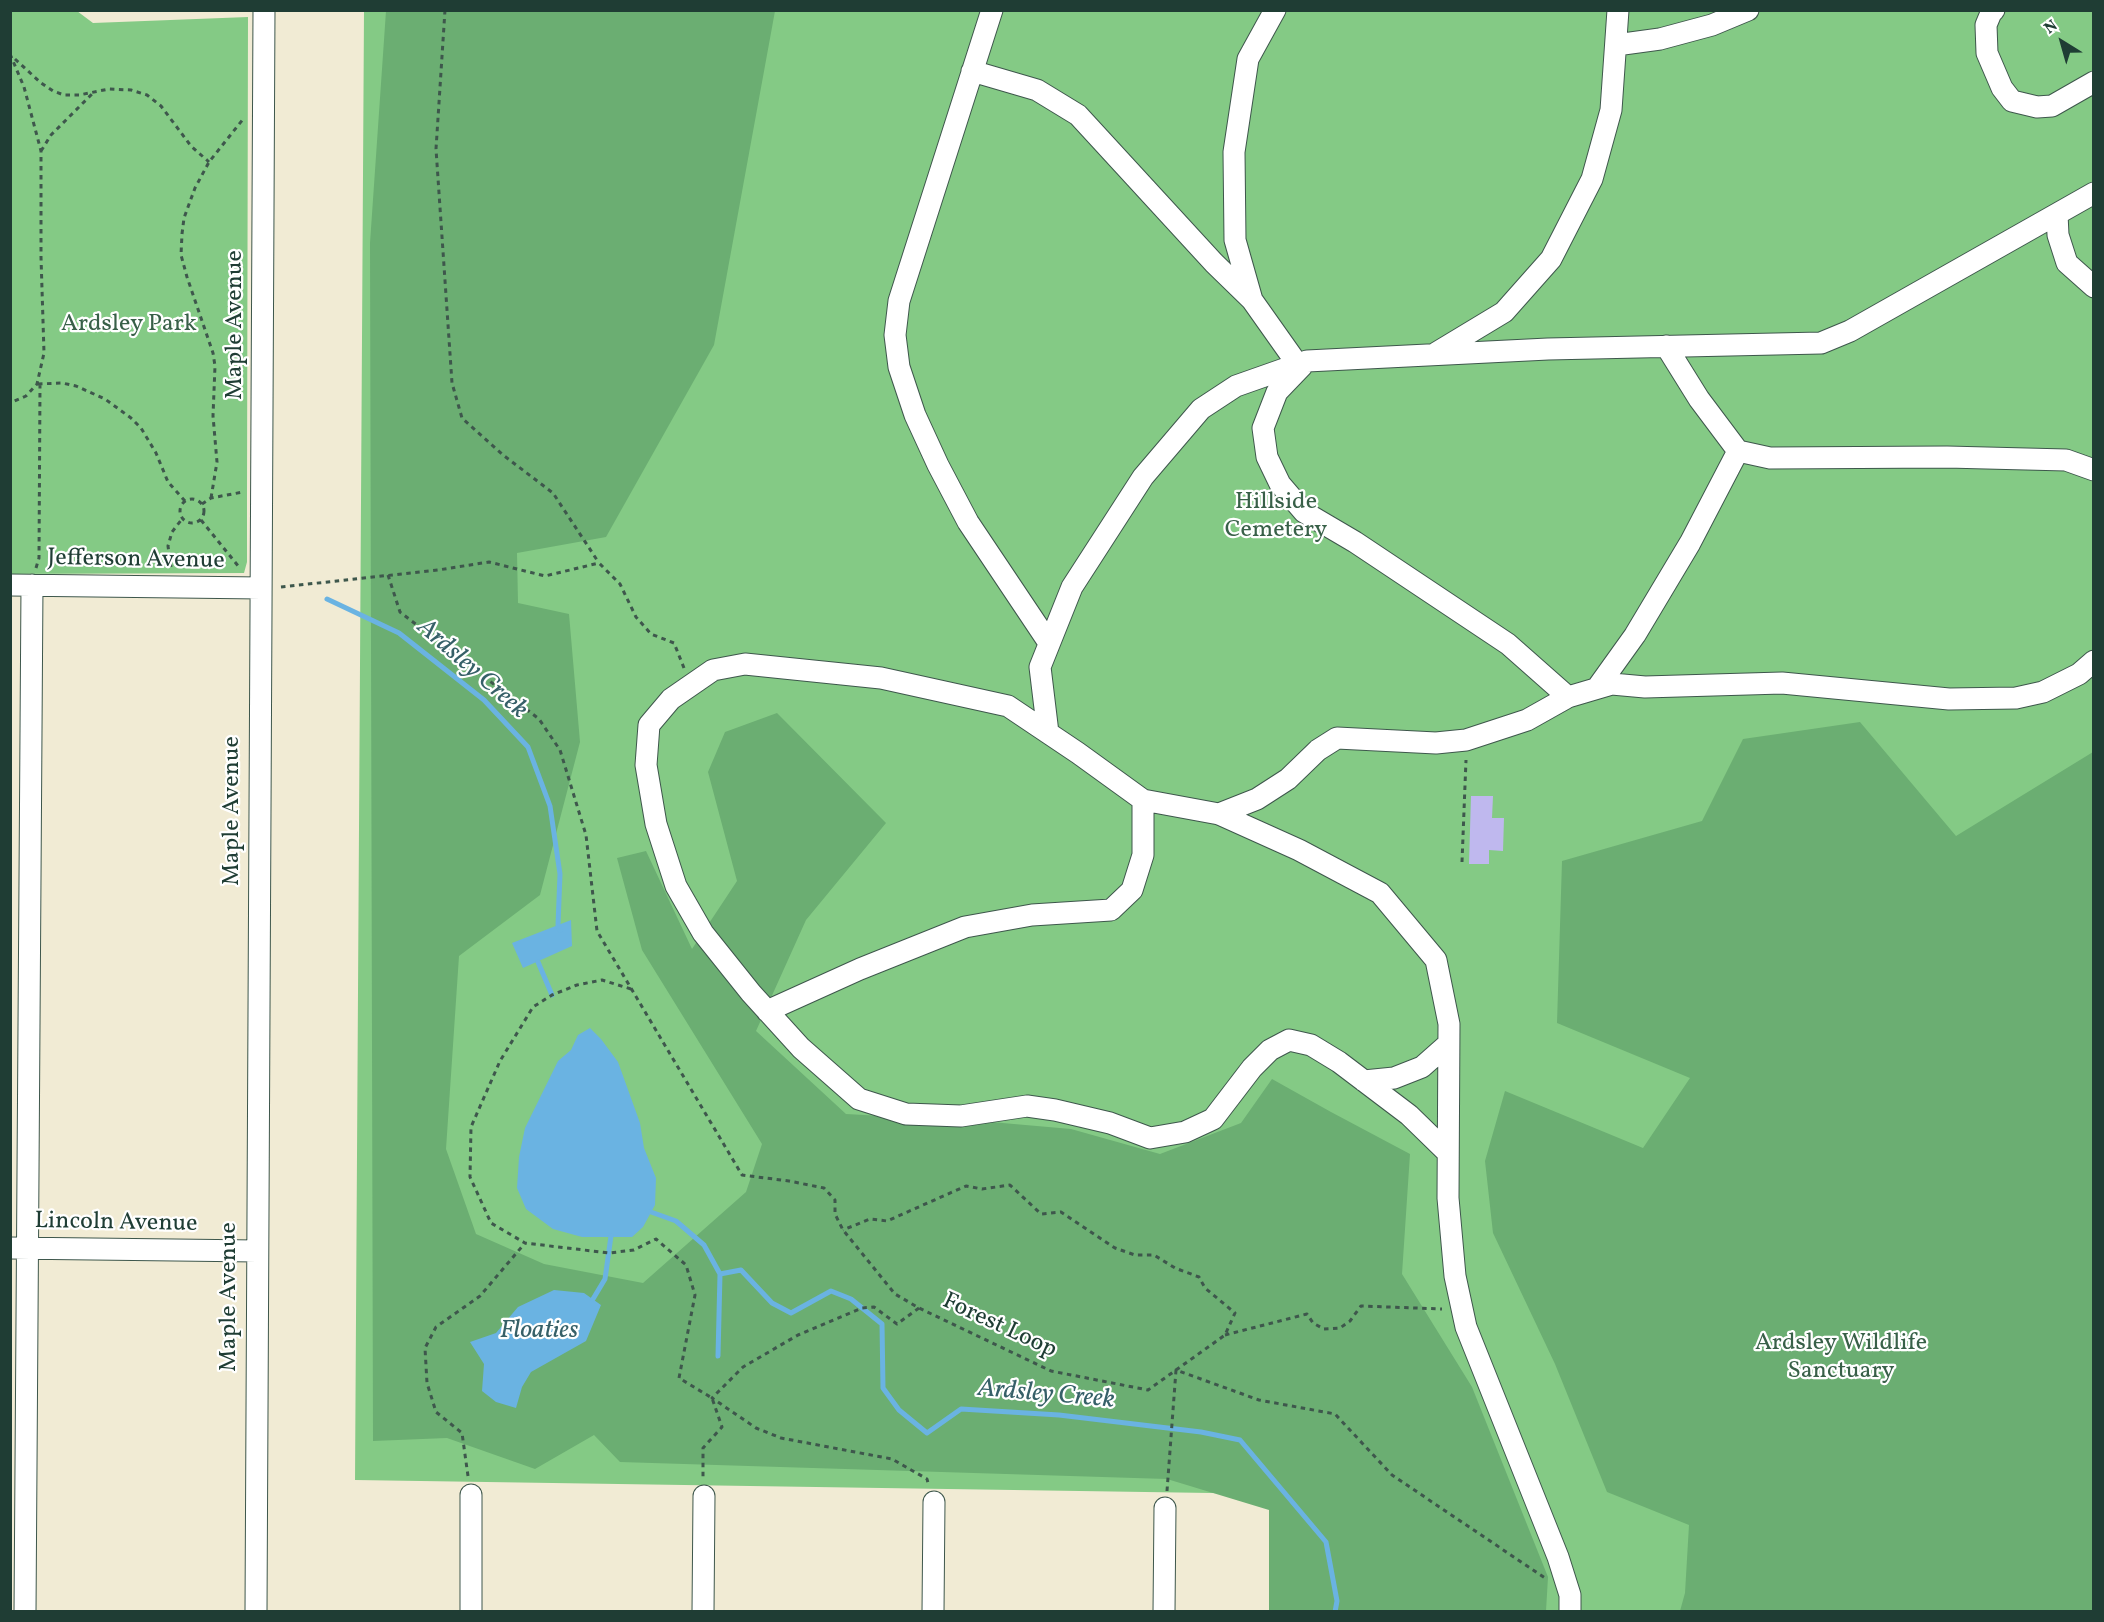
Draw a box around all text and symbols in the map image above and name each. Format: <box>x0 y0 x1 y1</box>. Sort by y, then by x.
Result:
north arrow <box>2032 12 2092 72</box>
text: N <box>2040 15 2062 40</box>
street label: Maple Avenue <box>223 250 251 400</box>
park label: Ardsley Park <box>61 312 197 340</box>
park label: Hillside Cemetery <box>1225 490 1327 546</box>
street label: Jefferson Avenue <box>47 545 225 577</box>
water label: Ardsley Creek <box>409 613 533 727</box>
street label: Maple Avenue <box>220 736 248 886</box>
street label: Lincoln Avenue <box>34 1208 198 1240</box>
street label: Maple Avenue <box>217 1222 245 1372</box>
street label: Forest Loop <box>937 1288 1061 1366</box>
water label: Floaties <box>500 1316 578 1348</box>
park label: Ardsley Wildlife Sanctuary <box>1755 1331 1927 1387</box>
water label: Ardsley Creek <box>976 1374 1116 1418</box>

